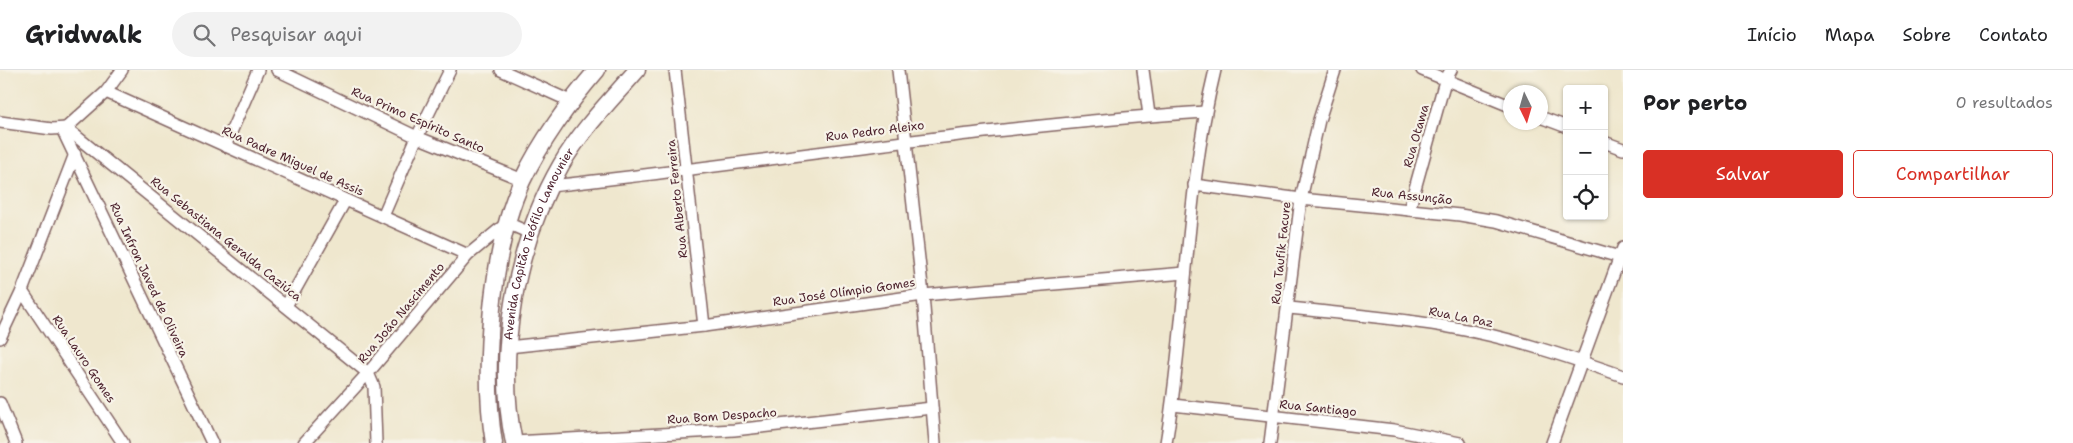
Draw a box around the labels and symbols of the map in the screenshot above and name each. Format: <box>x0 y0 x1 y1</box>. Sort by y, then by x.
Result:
street label: Rua Primo Espírito Santo <box>349 83 487 157</box>
north arrow <box>1503 85 1548 130</box>
street label: Rua Otawa <box>1399 102 1433 169</box>
street label: Rua Pedro Aleixo <box>825 117 925 145</box>
street label: Rua Padre Miguel de Assis <box>219 122 367 200</box>
street label: Rua Alberto Ferreira <box>663 138 691 259</box>
street label: Avenida Capitão Teófilo Lamounier <box>500 144 578 341</box>
street label: Rua Sebastiana Geralda Caziúca <box>147 173 305 305</box>
street label: Rua Assunção <box>1371 184 1453 208</box>
street label: Rua Infron Javed de Oliveira <box>106 200 192 360</box>
street label: Rua Taufik Facure <box>1268 201 1294 305</box>
street label: Rua João Nascimento <box>354 259 448 367</box>
street label: Rua José Olímpio Gomes <box>772 274 916 310</box>
street label: Rua La Paz <box>1427 303 1495 331</box>
street label: Rua Lauro Gomes <box>49 312 119 406</box>
street label: Rua Santiago <box>1279 396 1357 420</box>
street label: Rua Bom Despacho <box>667 404 777 428</box>

